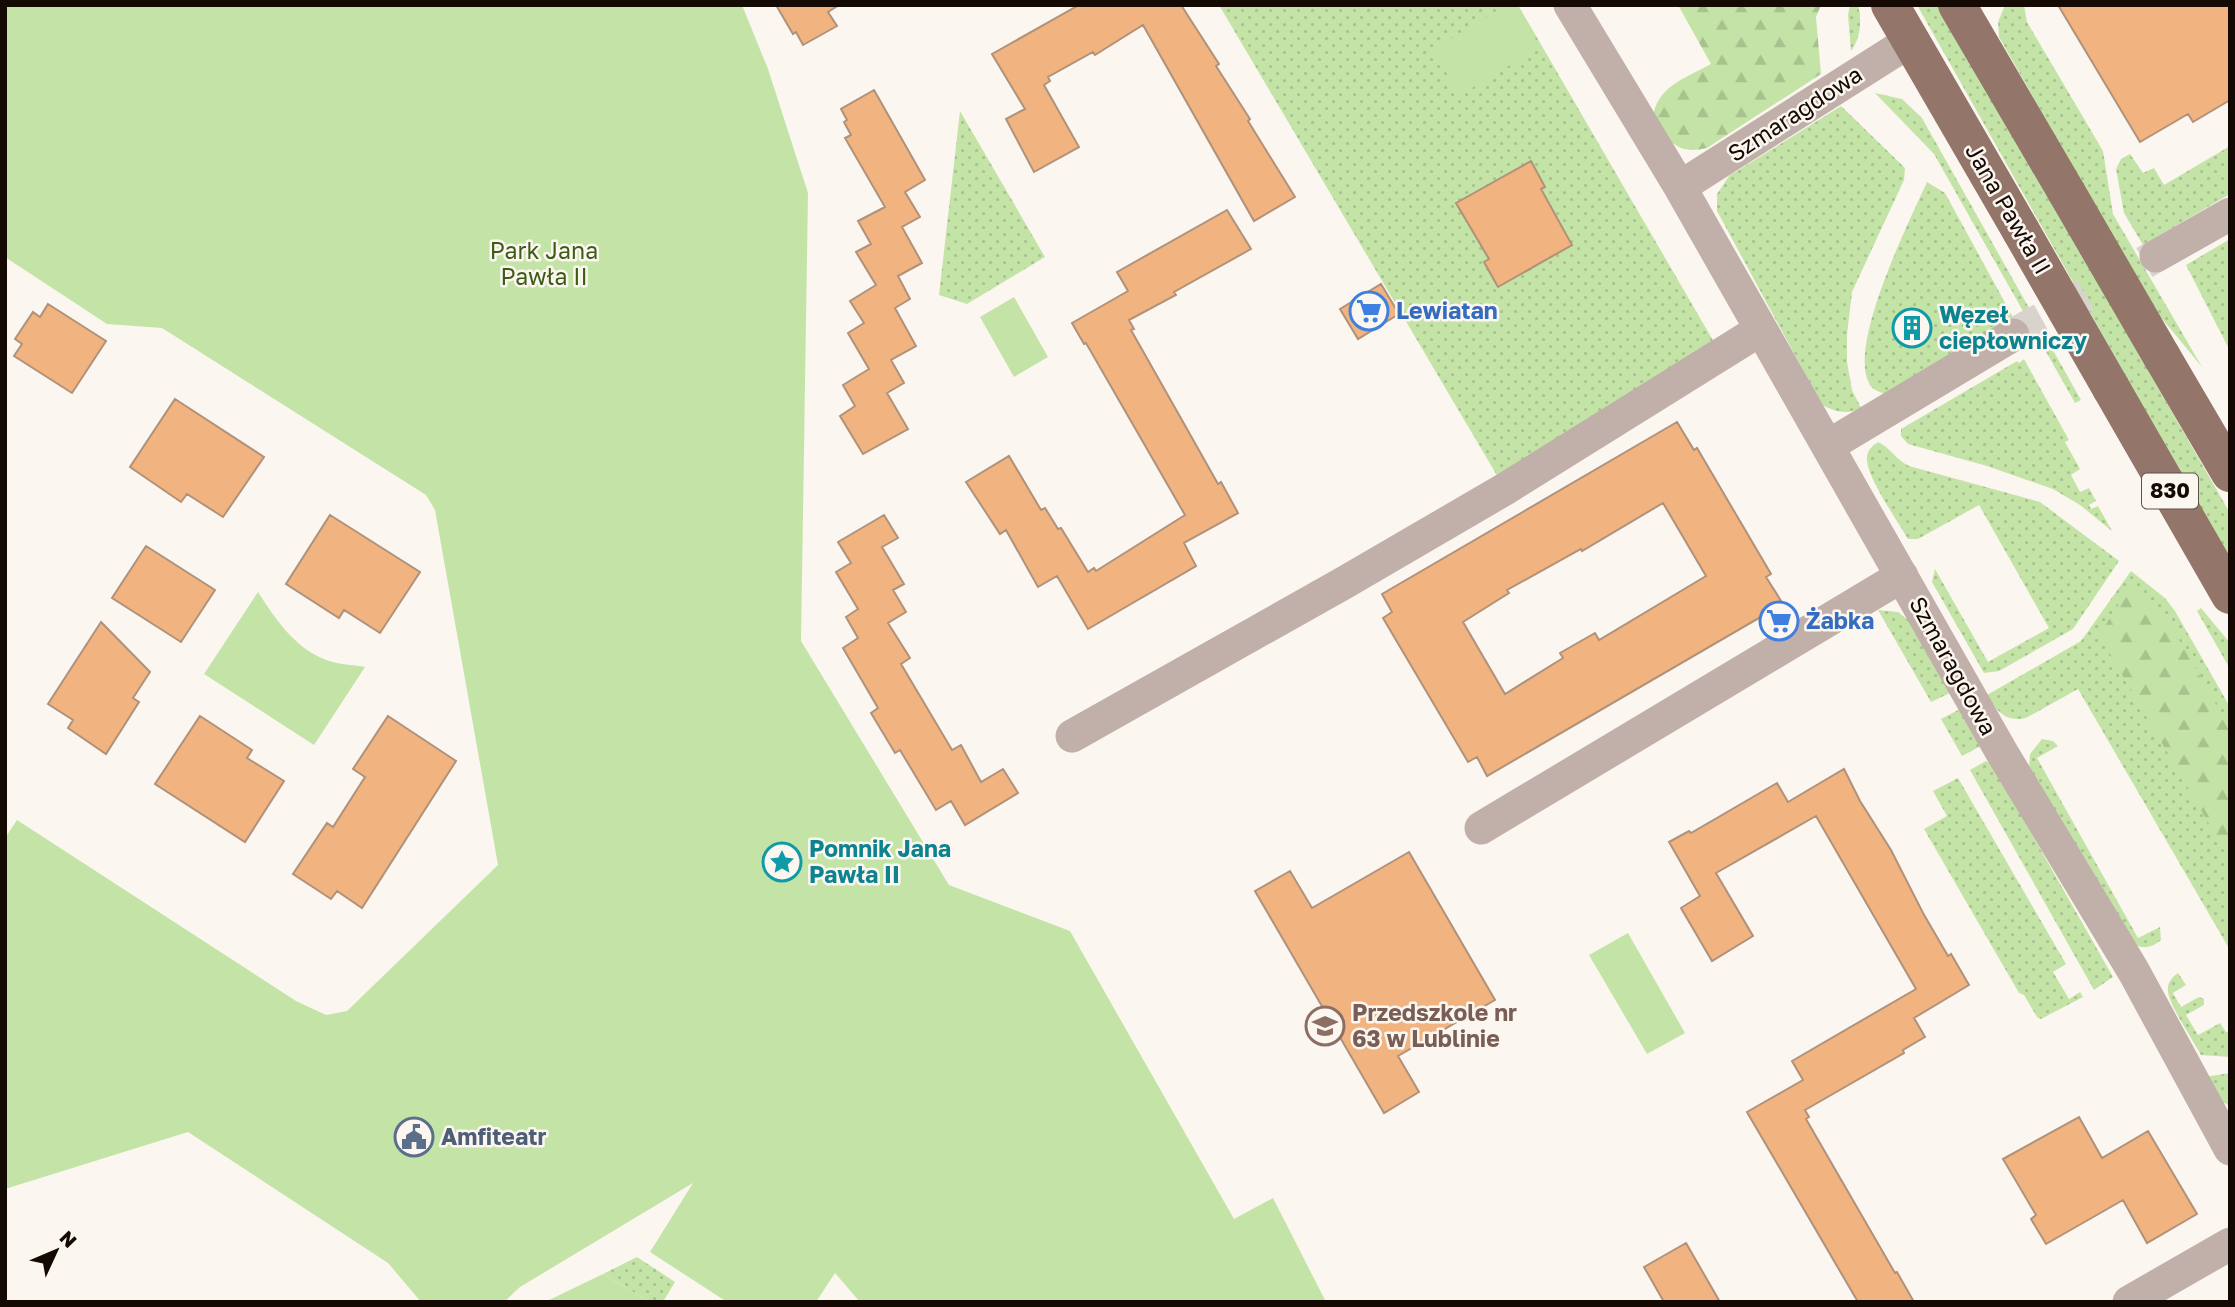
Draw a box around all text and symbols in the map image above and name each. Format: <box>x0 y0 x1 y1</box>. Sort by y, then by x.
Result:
street label: Szmaragdowa <box>1722 59 1867 167</box>
street label: Jana Pawła II <box>1960 138 2057 279</box>
park label: Park Jana Pawła II <box>490 236 598 290</box>
supermarket icon: Lewiatan <box>1348 290 1390 332</box>
place label: Lewiatan <box>1396 296 1498 324</box>
place label: Węzeł ciepłowniczy <box>1939 300 2087 354</box>
building icon: Węzeł ciepłowniczy <box>1891 307 1933 349</box>
road number: 830 <box>2142 474 2198 508</box>
street label: Szmaragdowa <box>1904 591 2004 740</box>
supermarket icon: Żabka <box>1758 600 1800 642</box>
place label: Żabka <box>1806 606 1874 634</box>
place label: Pomnik Jana Pawła II <box>809 834 951 888</box>
place icon: Pomnik Jana Pawła II <box>761 841 803 883</box>
place label: Przedszkole nr 63 w Lublinie <box>1352 998 1517 1052</box>
school or university icon: Przedszkole nr 63 w Lublinie <box>1304 1005 1346 1047</box>
public building icon: Amfiteatr <box>393 1116 435 1158</box>
place label: Amfiteatr <box>441 1122 546 1150</box>
north arrow <box>21 1216 91 1286</box>
text: N <box>55 1226 82 1252</box>

